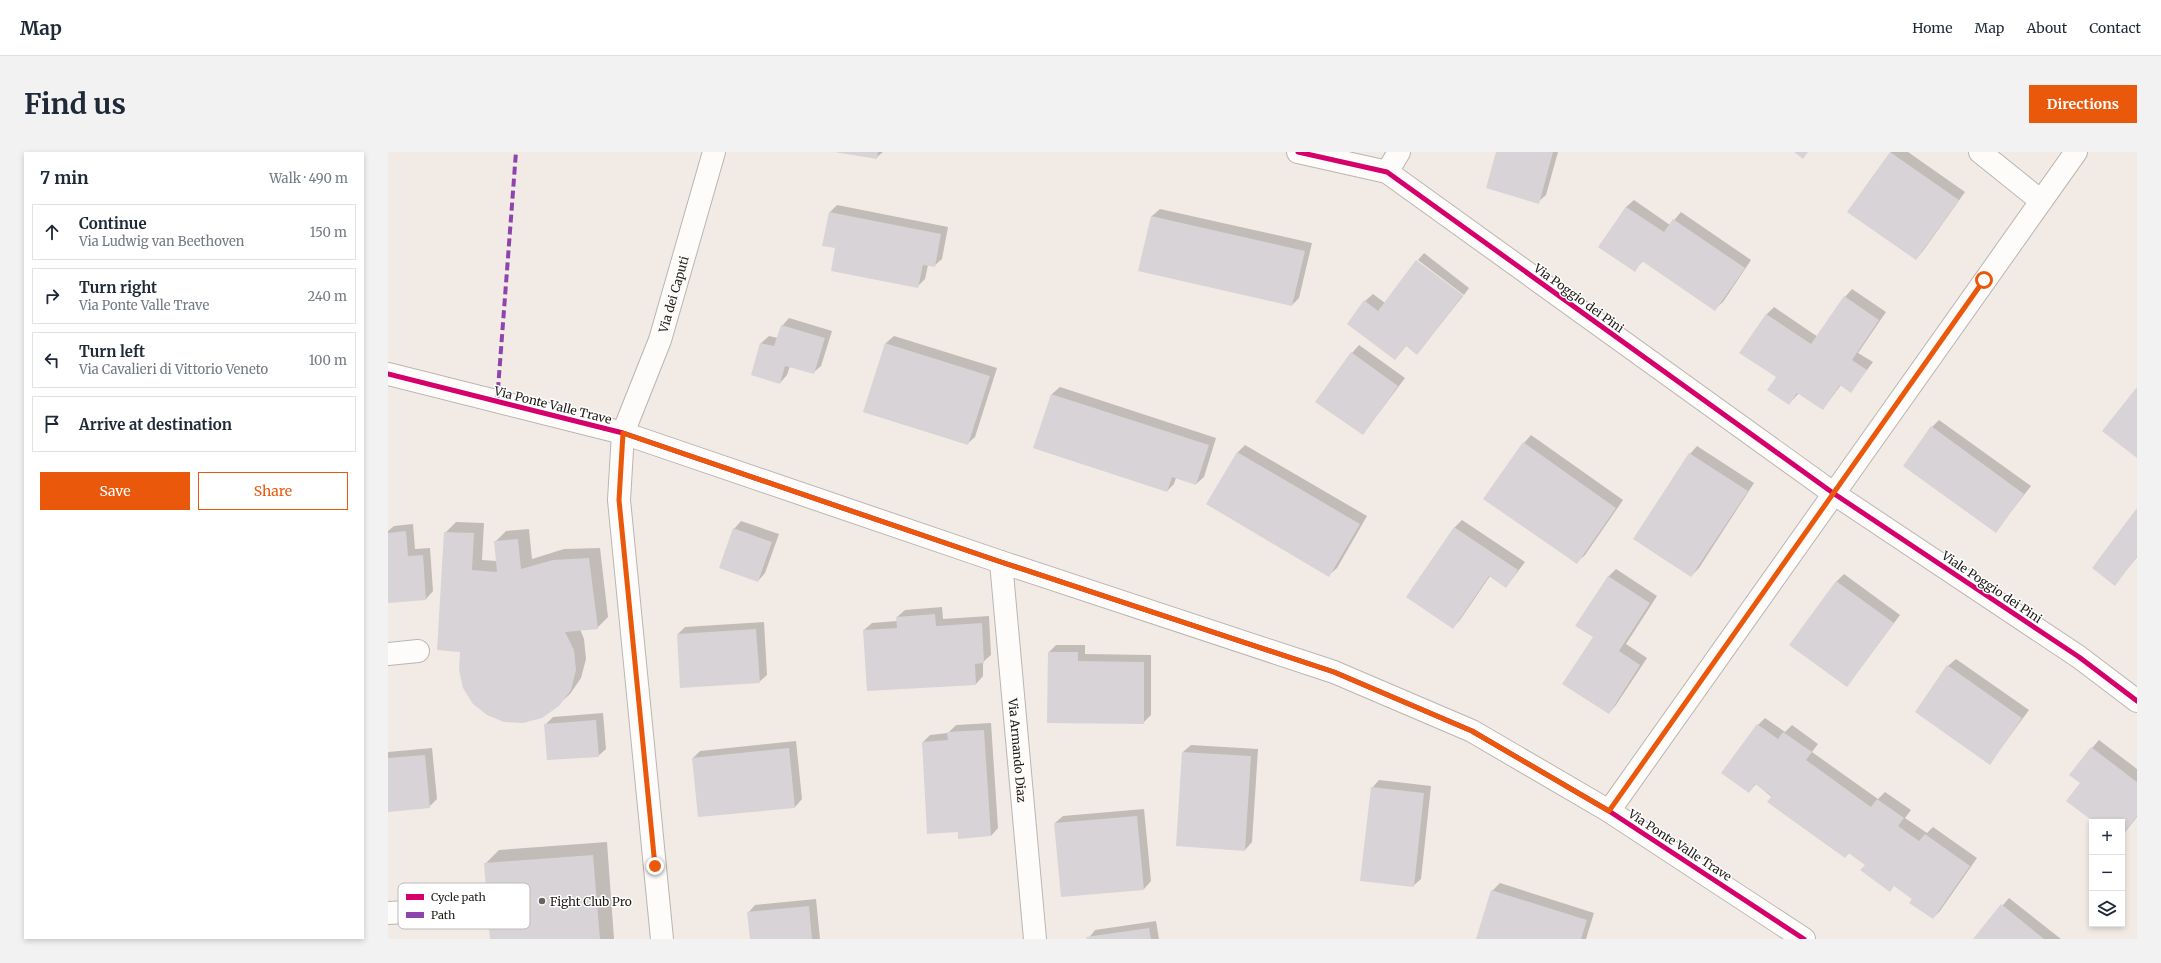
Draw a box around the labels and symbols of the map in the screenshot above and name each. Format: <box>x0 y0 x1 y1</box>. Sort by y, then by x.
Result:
street label: Via dei Caputi <box>655 254 691 335</box>
street label: Via Poggio dei Pini <box>1530 260 1627 336</box>
route start <box>1975 271 1993 289</box>
street label: Via Ponte Valle Trave <box>492 383 613 427</box>
street label: Viale Poggio dei Pini <box>1938 547 2045 626</box>
street label: Via Armando Diaz <box>1006 697 1030 803</box>
street label: Via Ponte Valle Trave <box>1625 805 1734 884</box>
route end <box>646 857 664 875</box>
legend <box>398 883 530 929</box>
text: Cycle path <box>431 890 486 904</box>
place label: Fight Club Pro <box>550 894 632 909</box>
marker: Fight Club Pro <box>537 896 547 906</box>
text: Path <box>431 908 456 922</box>

